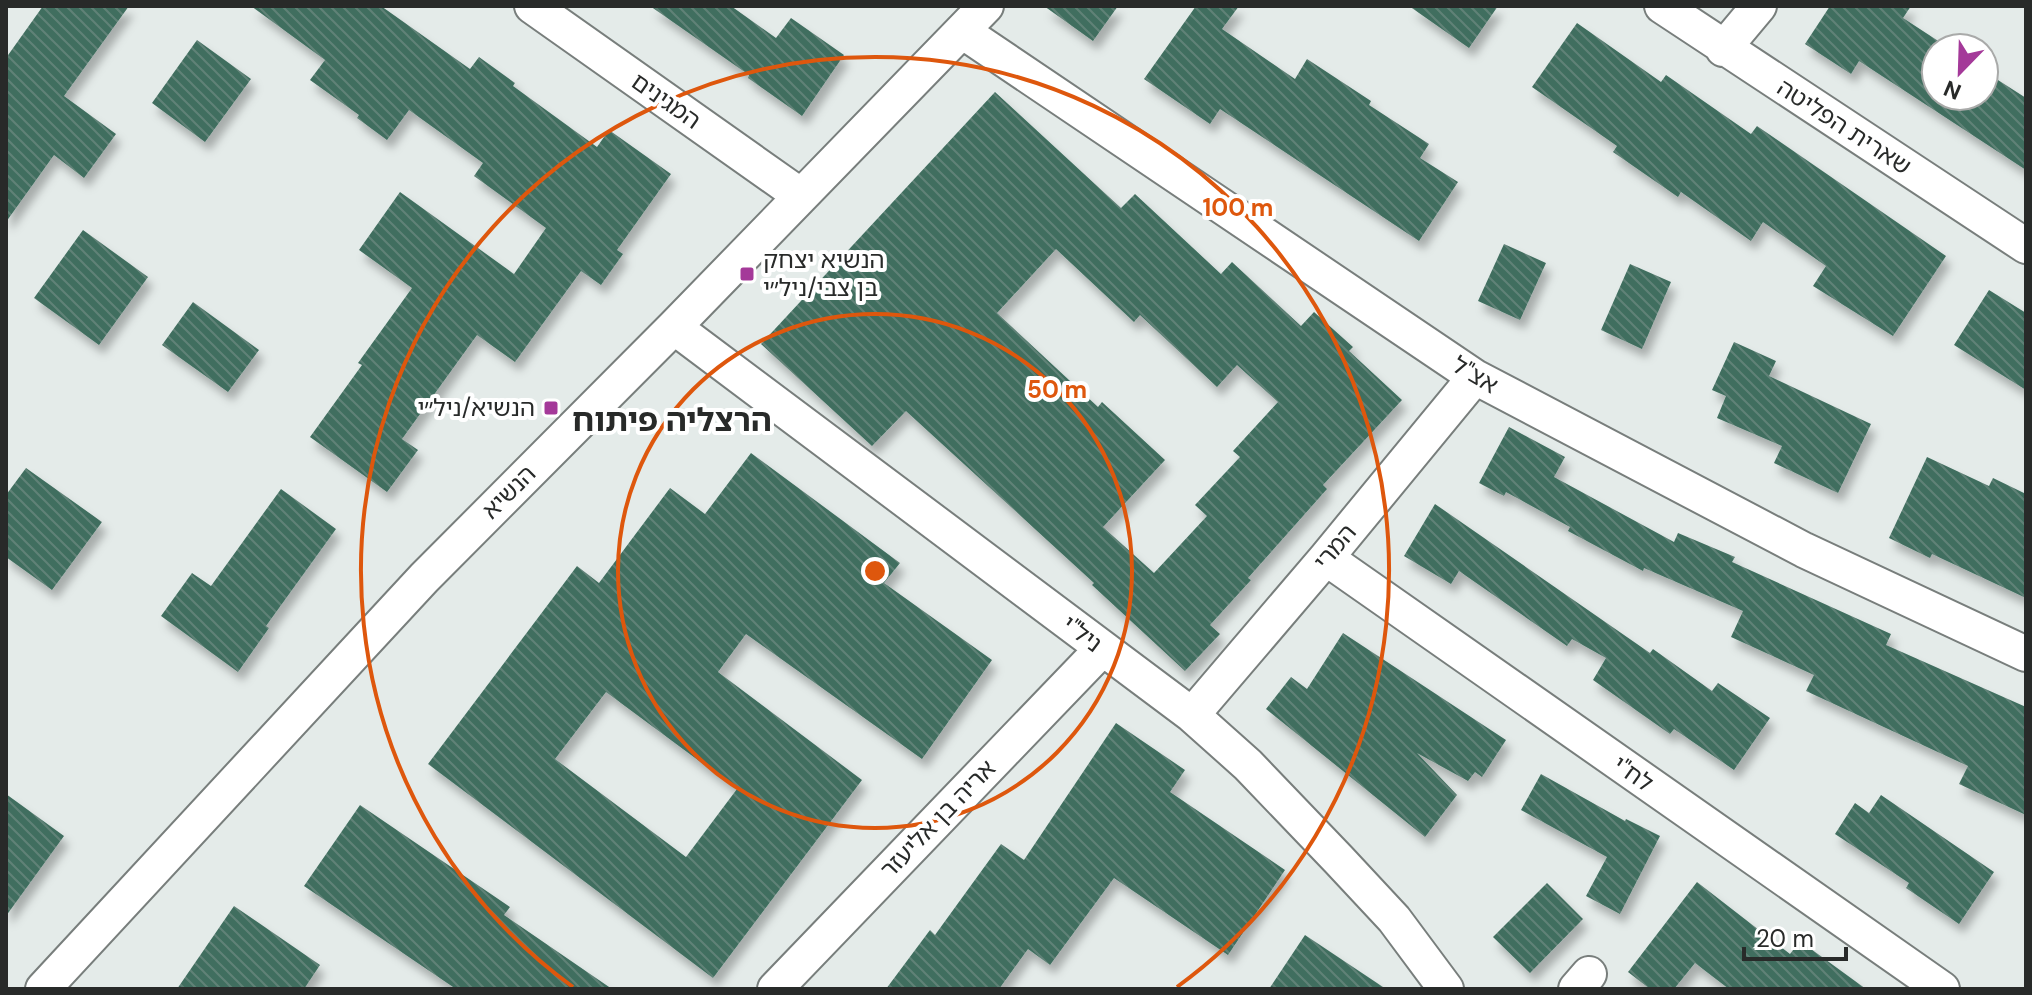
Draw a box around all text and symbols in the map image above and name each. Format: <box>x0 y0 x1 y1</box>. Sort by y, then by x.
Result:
north arrow <box>1920 32 2000 112</box>
street label: המגינים <box>626 66 707 136</box>
street label: שארית הפליטה <box>1771 72 1917 181</box>
text: N <box>1939 73 1965 106</box>
text: 100 m <box>1203 192 1273 223</box>
place label: הנשיא יצחק בן צבי/ניל״י <box>763 244 885 303</box>
marker: הנשיא יצחק בן צבי/ניל״י <box>738 265 756 283</box>
street label: אצ"ל <box>1447 349 1504 400</box>
text: 50 m <box>1027 374 1087 405</box>
place label: הנשיא/ניל״י <box>417 392 535 423</box>
marker: הנשיא/ניל״י <box>542 399 560 417</box>
district label: הרצליה פיתוח <box>572 399 772 441</box>
street label: הנשיא <box>475 458 542 525</box>
street label: המרי <box>1307 517 1363 576</box>
centre of rings <box>861 557 889 585</box>
street label: ניל"י <box>1056 608 1109 659</box>
street label: לח"י <box>1607 749 1660 798</box>
street label: אריה בן אליעזר <box>873 753 1002 884</box>
scale bar <box>1744 911 1846 961</box>
text: 20 m <box>1756 923 1814 954</box>

